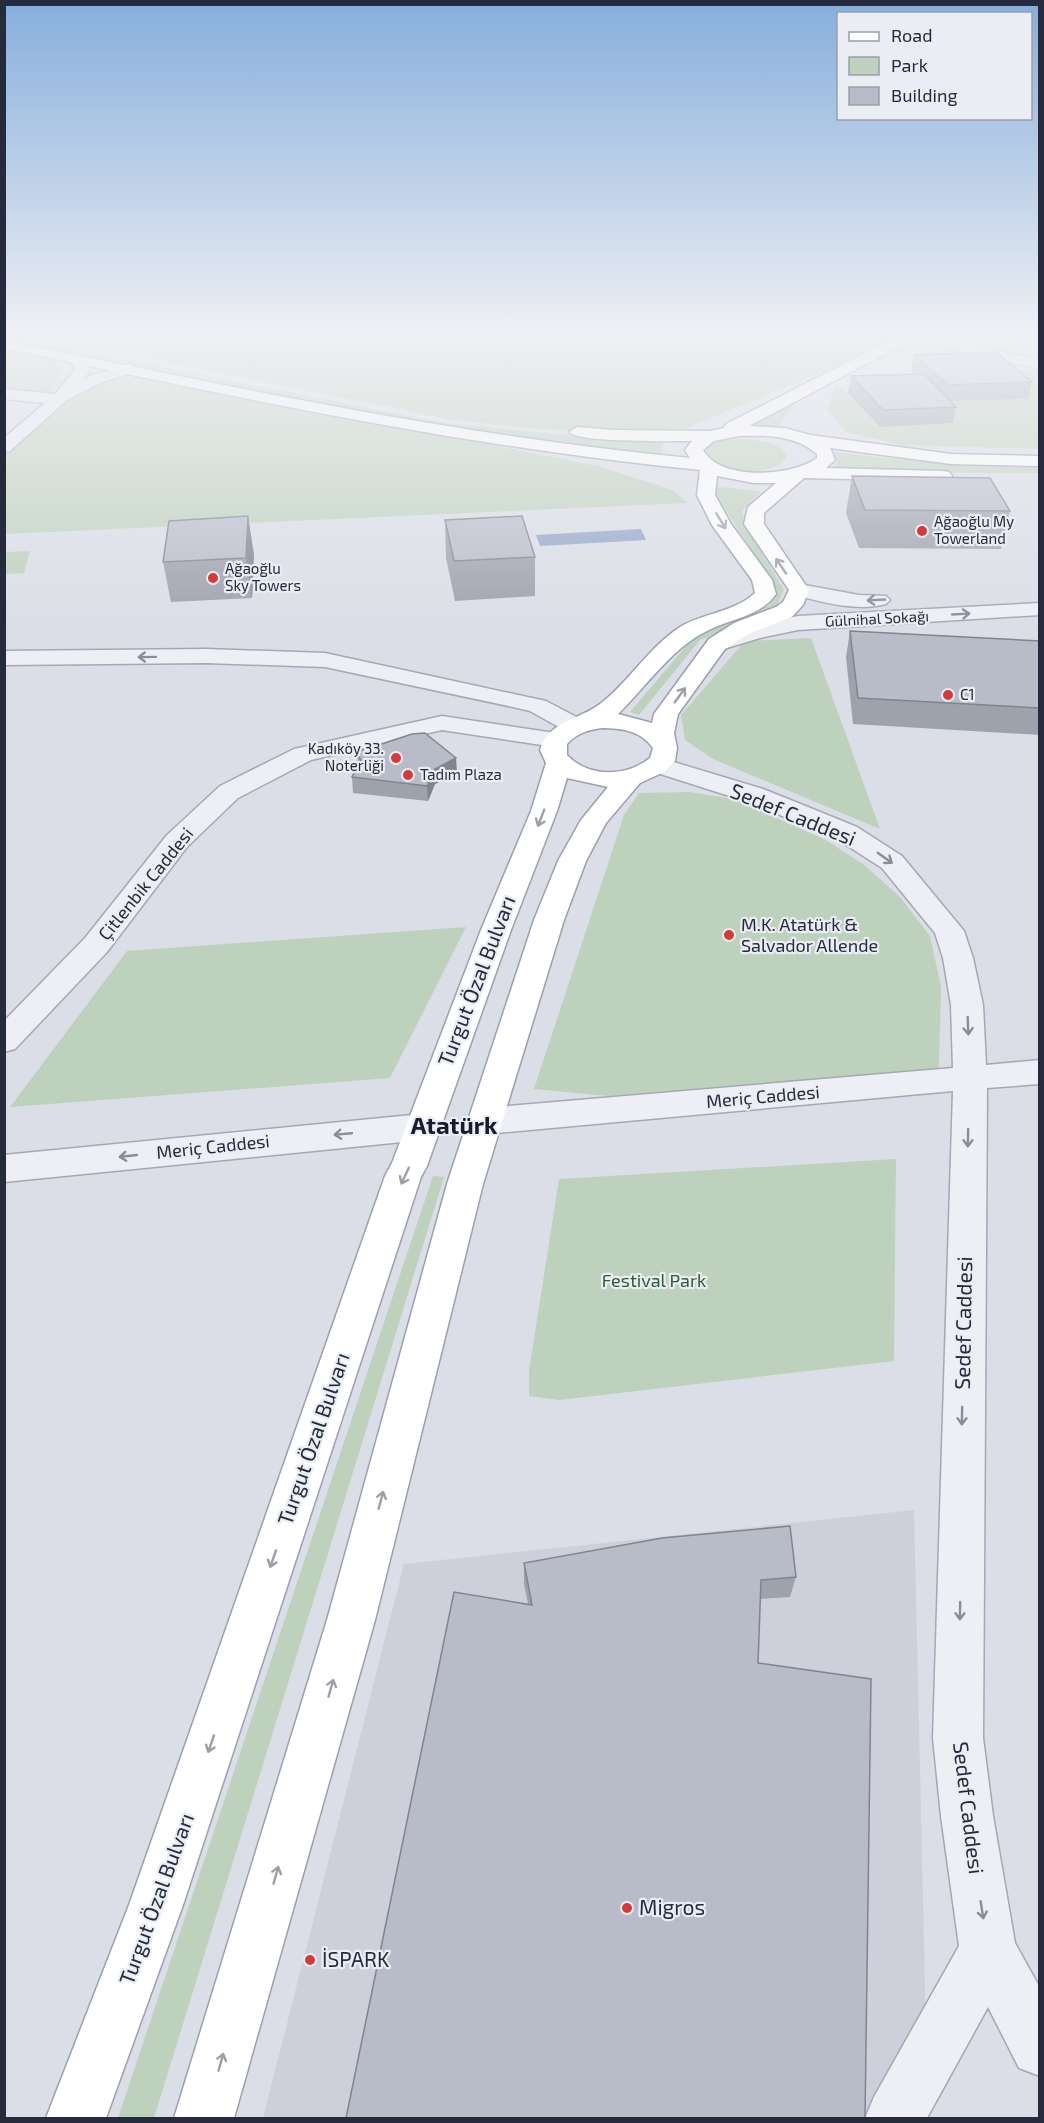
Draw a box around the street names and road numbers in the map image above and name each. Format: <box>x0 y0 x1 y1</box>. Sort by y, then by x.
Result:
street label: Gülnihal Sokağı <box>824 606 929 630</box>
street label: Sedef Caddesi <box>727 777 860 850</box>
street label: Çitlenbik Caddesi <box>93 823 198 945</box>
street label: Turgut Özal Bulvarı <box>432 892 520 1069</box>
street label: Meriç Caddesi <box>705 1080 821 1113</box>
street label: Meriç Caddesi <box>155 1129 271 1164</box>
street label: Sedef Caddesi <box>949 1256 976 1390</box>
street label: Turgut Özal Bulvarı <box>271 1349 354 1528</box>
street label: Sedef Caddesi <box>949 1740 990 1876</box>
street label: Turgut Özal Bulvarı <box>113 1809 198 1988</box>

